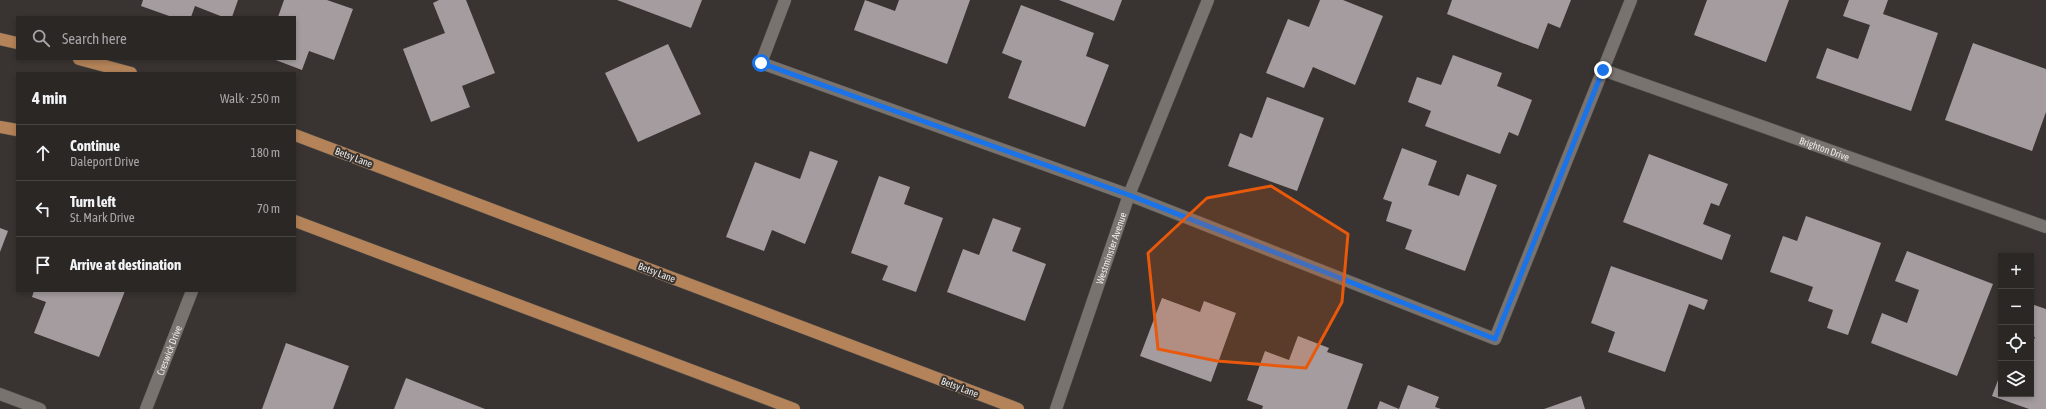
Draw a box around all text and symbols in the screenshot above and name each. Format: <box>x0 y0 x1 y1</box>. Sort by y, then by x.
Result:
search box <box>16 16 296 60</box>
icon: search <box>30 27 52 49</box>
text: Search here <box>62 30 127 47</box>
route start <box>752 54 770 72</box>
route end <box>1594 61 1612 79</box>
text: 4 min <box>32 88 67 108</box>
text: Walk · 250 m <box>220 91 280 106</box>
street label: Brighton Drive <box>1798 135 1851 163</box>
text: Continue <box>70 137 120 154</box>
icon: ahead <box>32 142 54 164</box>
text: 180 m <box>251 145 280 160</box>
street label: Betsy Lane <box>334 145 374 170</box>
text: Daleport Drive <box>70 154 139 169</box>
text: Turn left <box>70 193 116 210</box>
icon: left <box>32 198 54 220</box>
text: 70 m <box>257 201 280 216</box>
text: St. Mark Drive <box>70 210 135 225</box>
street label: Westminster Avenue <box>1094 210 1129 286</box>
map controls <box>1998 253 2034 397</box>
button: + <box>1998 253 2034 289</box>
icon: arrive <box>32 254 54 276</box>
text: Arrive at destination <box>70 256 181 273</box>
street label: Betsy Lane <box>637 260 677 285</box>
button: − <box>1998 289 2034 325</box>
street label: Creswick Drive <box>155 323 184 377</box>
button: locate <box>1998 325 2034 361</box>
button: layers <box>1998 361 2034 397</box>
street label: Betsy Lane <box>940 375 980 400</box>

